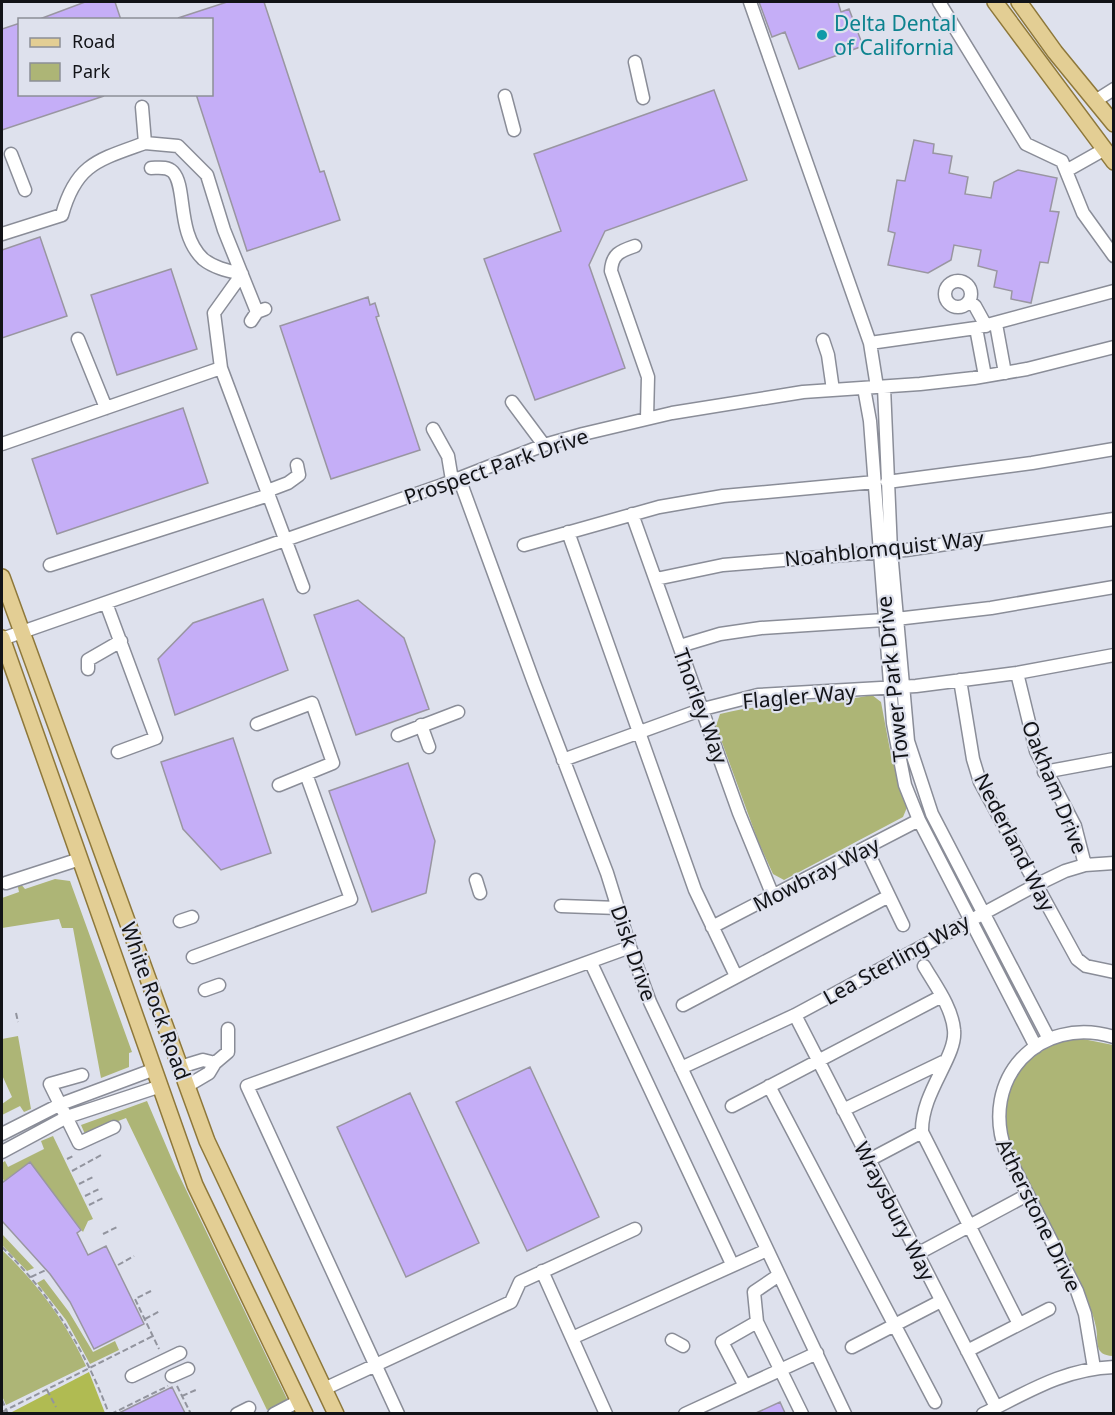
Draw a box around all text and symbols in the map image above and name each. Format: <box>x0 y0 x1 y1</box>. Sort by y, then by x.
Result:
place label: Delta Dental of California <box>834 9 956 61</box>
legend <box>18 18 213 96</box>
marker: Delta Dental of California <box>815 28 829 42</box>
text: Road <box>72 29 115 53</box>
text: Park <box>72 59 110 83</box>
street label: Prospect Park Drive <box>400 421 592 511</box>
street label: Noahblomquist Way <box>783 524 985 572</box>
street label: Tower Park Drive <box>869 595 915 763</box>
street label: Thorley Way <box>667 645 735 768</box>
street label: Flagler Way <box>741 677 857 715</box>
street label: Oakham Drive <box>1016 716 1094 858</box>
street label: Nederland Way <box>968 768 1062 916</box>
street label: Mowbray Way <box>748 830 884 918</box>
street label: Disk Drive <box>605 901 663 1005</box>
street label: Lea Sterling Way <box>818 907 975 1011</box>
street label: White Rock Road <box>114 918 198 1084</box>
street label: Atherstone Drive <box>990 1134 1088 1296</box>
street label: Wraysbury Way <box>848 1137 942 1286</box>

